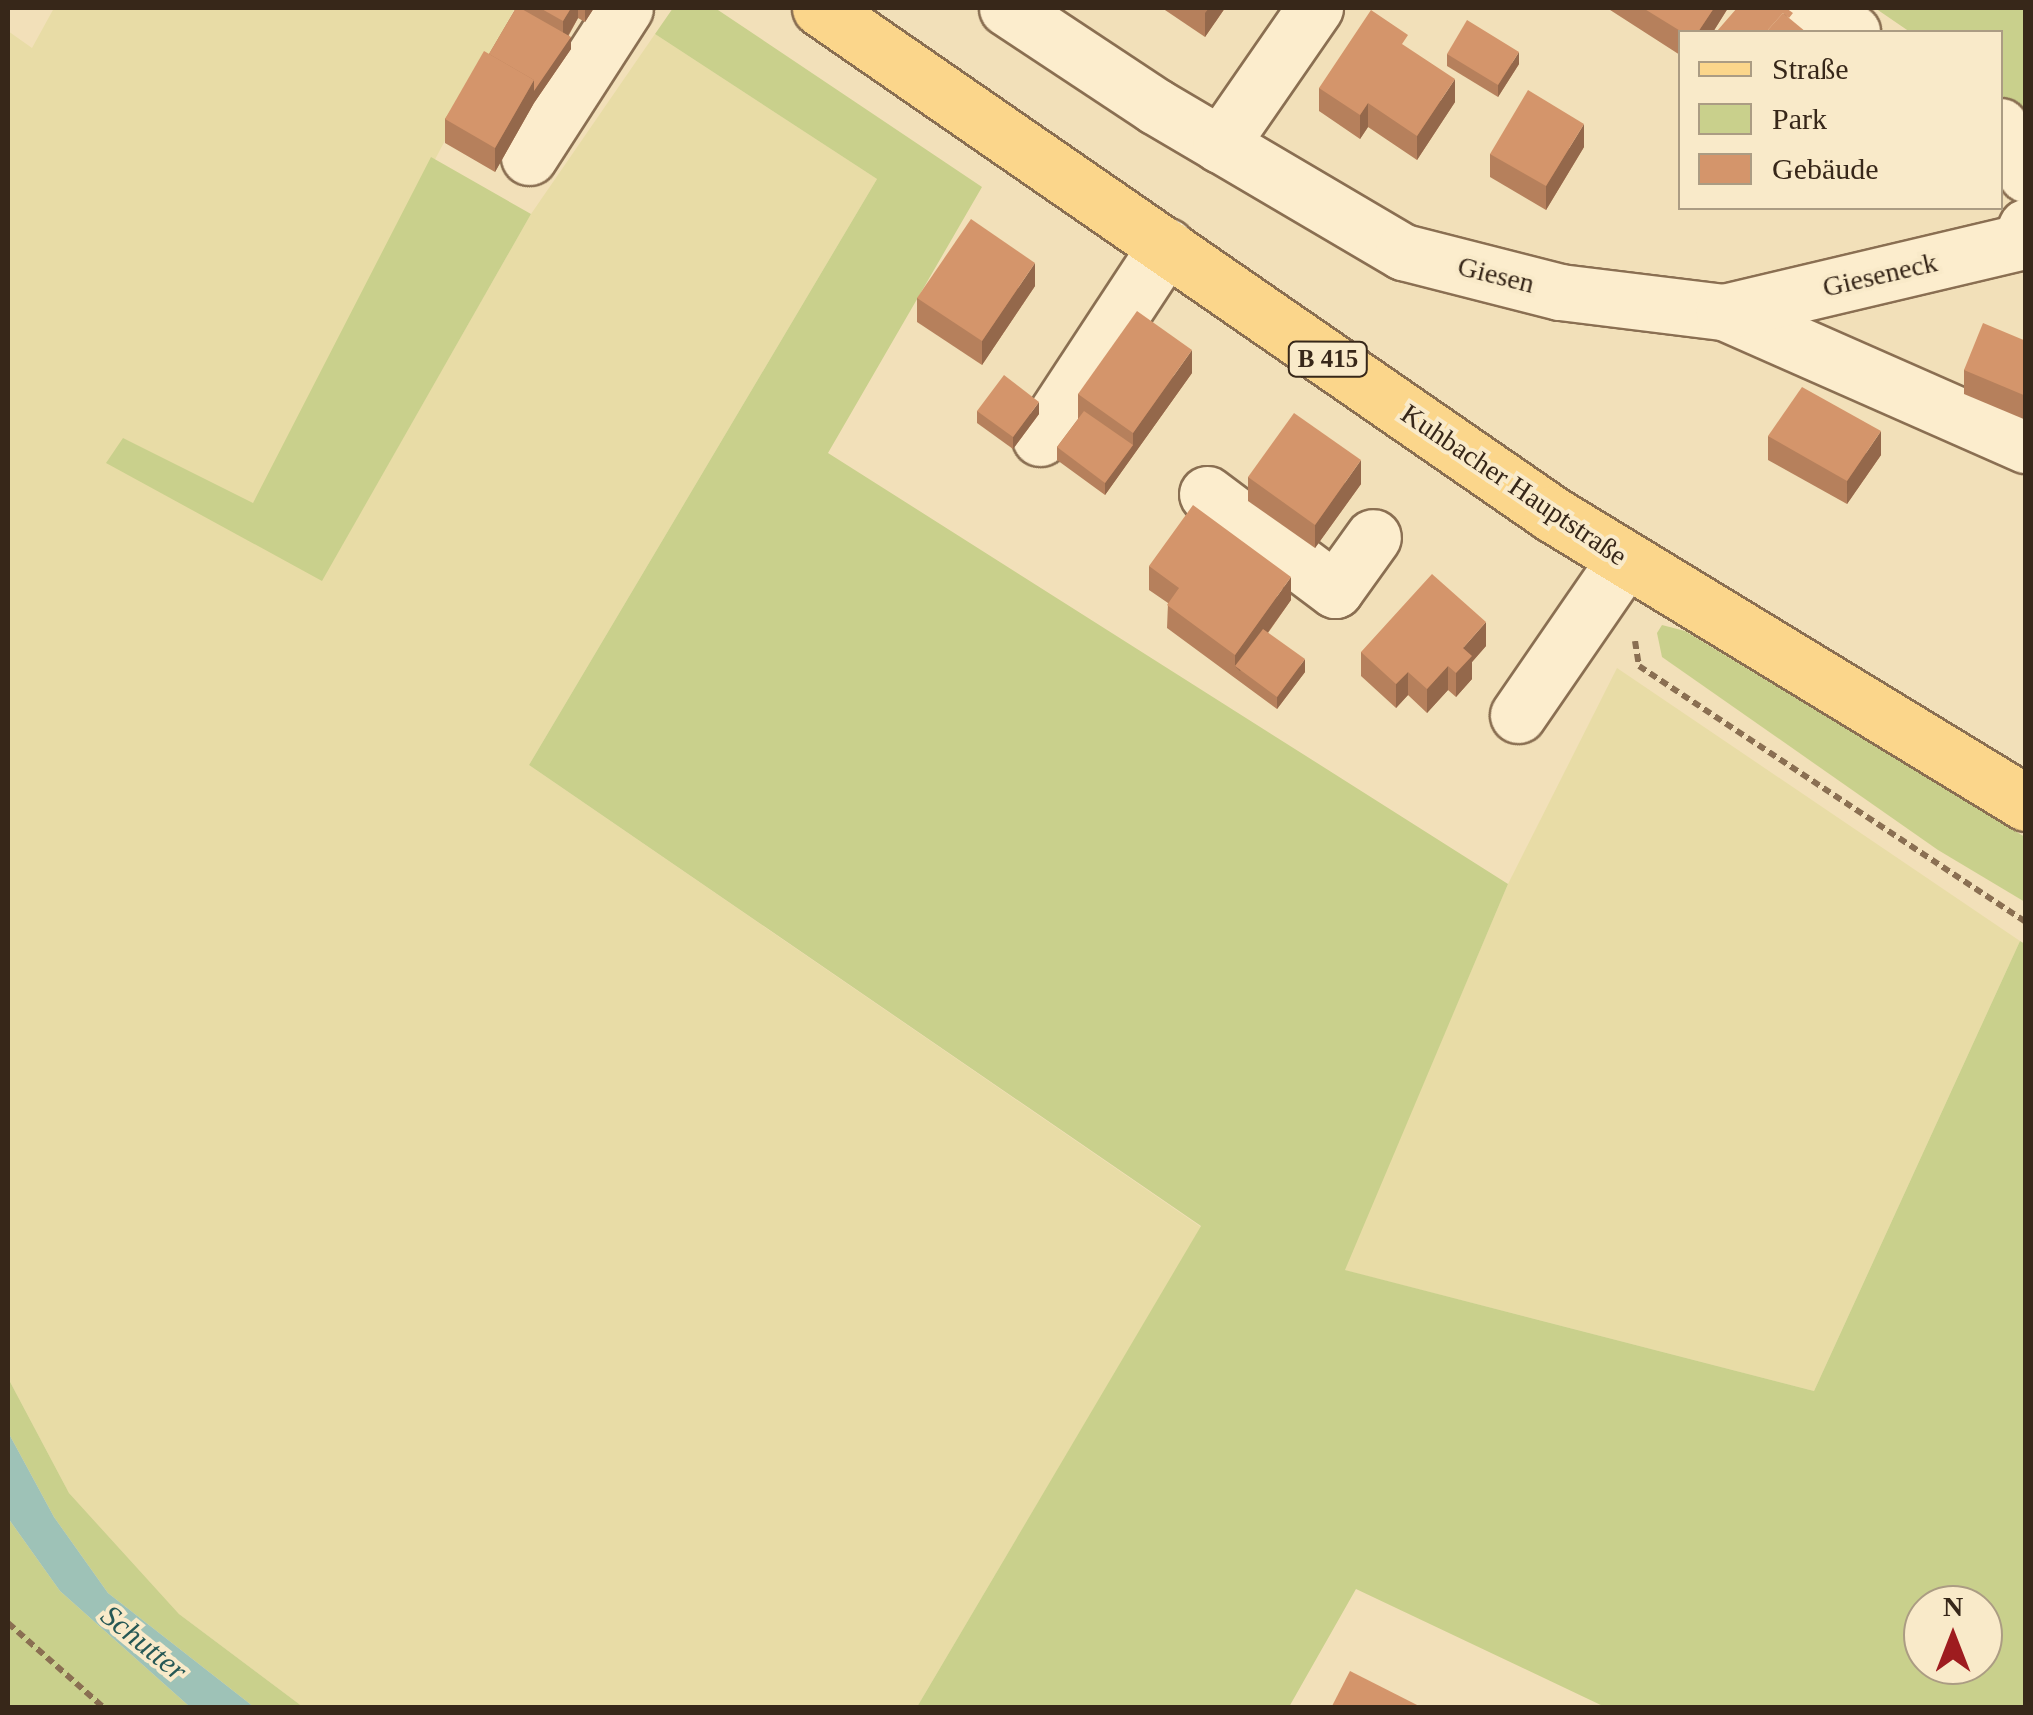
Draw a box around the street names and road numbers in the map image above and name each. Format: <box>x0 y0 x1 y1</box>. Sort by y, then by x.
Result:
street label: Gieseneck <box>1819 246 1941 304</box>
street label: Giesen <box>1454 249 1538 301</box>
road number: B 415 <box>1286 339 1370 379</box>
street label: Kuhbacher Hauptstraße <box>1395 397 1633 573</box>

